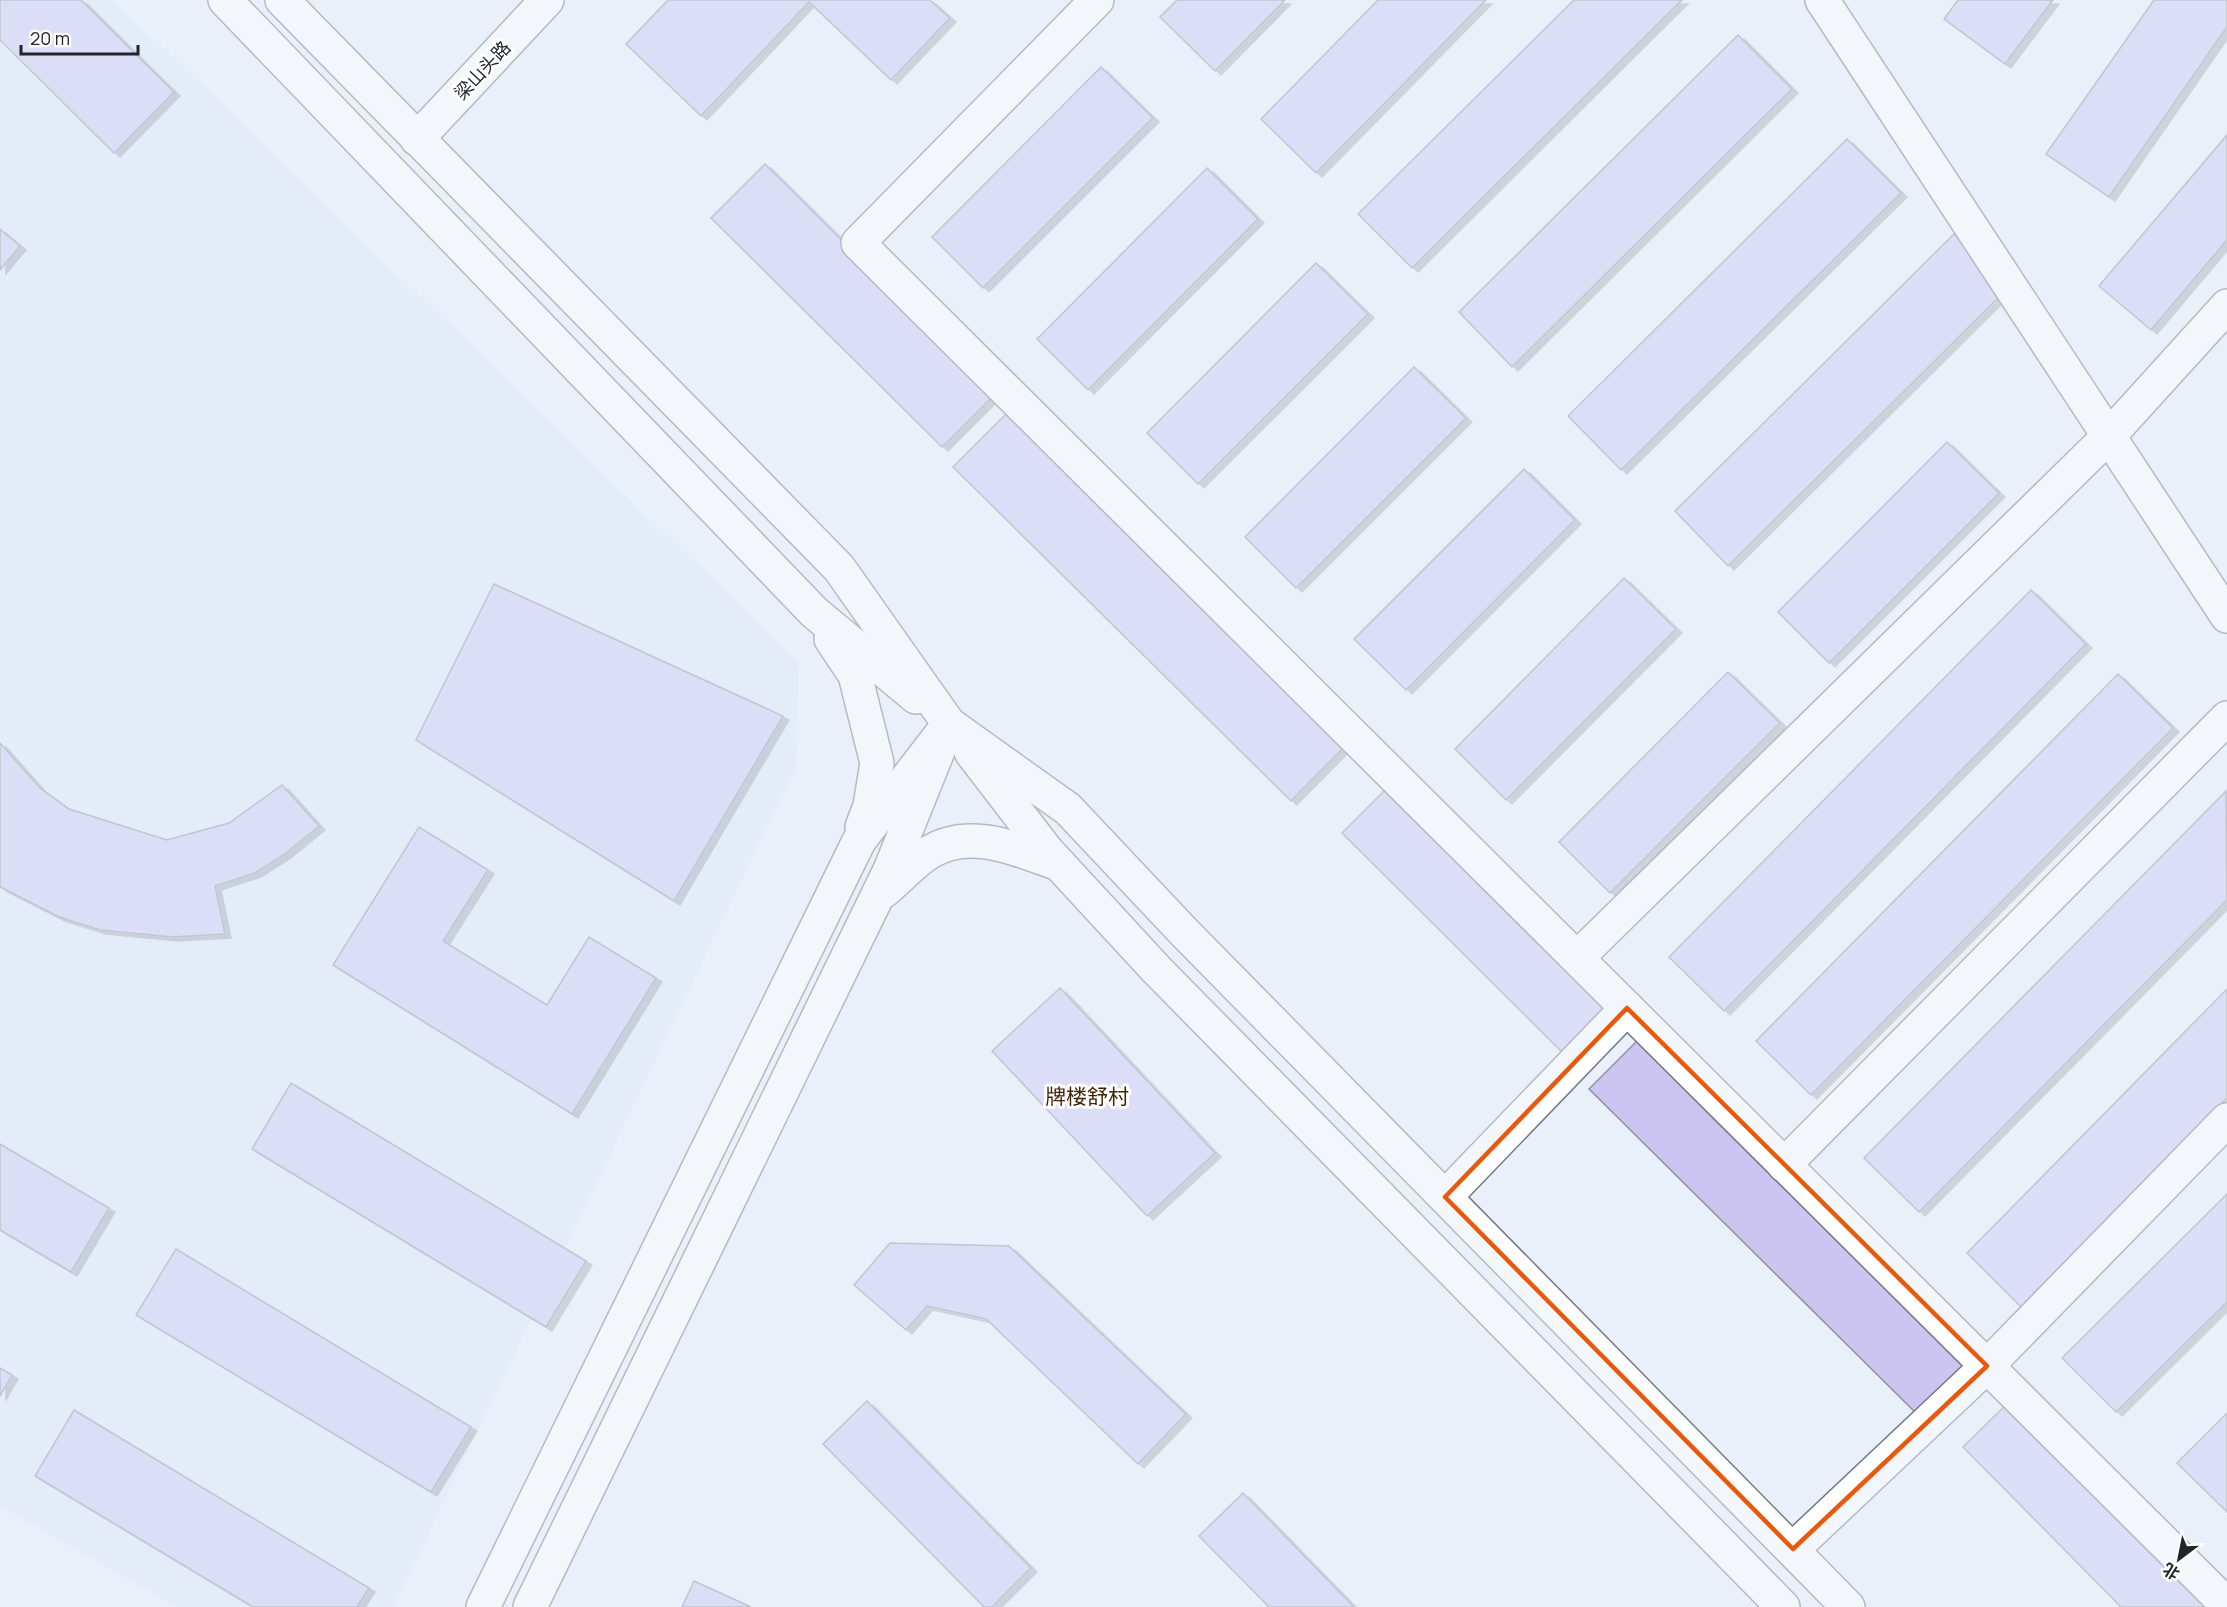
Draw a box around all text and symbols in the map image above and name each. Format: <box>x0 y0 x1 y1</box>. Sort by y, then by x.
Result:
scale bar <box>21 18 138 56</box>
text: 20 m <box>30 26 70 50</box>
street label: 梁山头路 <box>449 35 515 105</box>
district label: 牌楼舒村 <box>1045 1082 1129 1110</box>
north arrow <box>2149 1529 2209 1589</box>
text: 北 <box>2158 1558 2184 1585</box>

